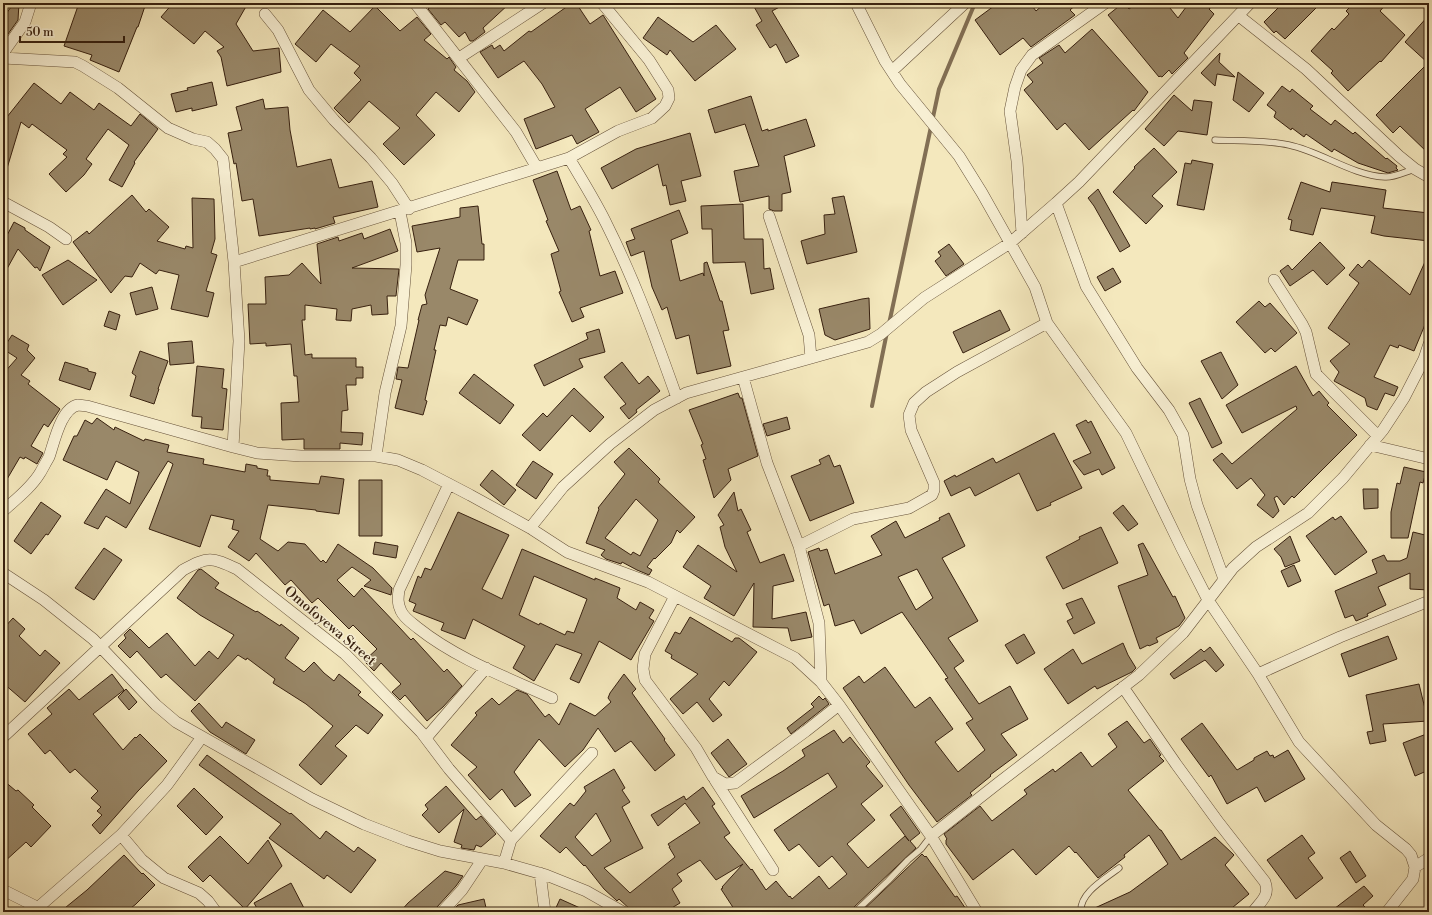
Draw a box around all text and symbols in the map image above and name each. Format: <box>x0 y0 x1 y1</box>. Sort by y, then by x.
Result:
scale bar <box>20 18 124 44</box>
text: 50 m <box>26 25 54 40</box>
street label: Omofoyewa Street <box>280 582 380 670</box>

